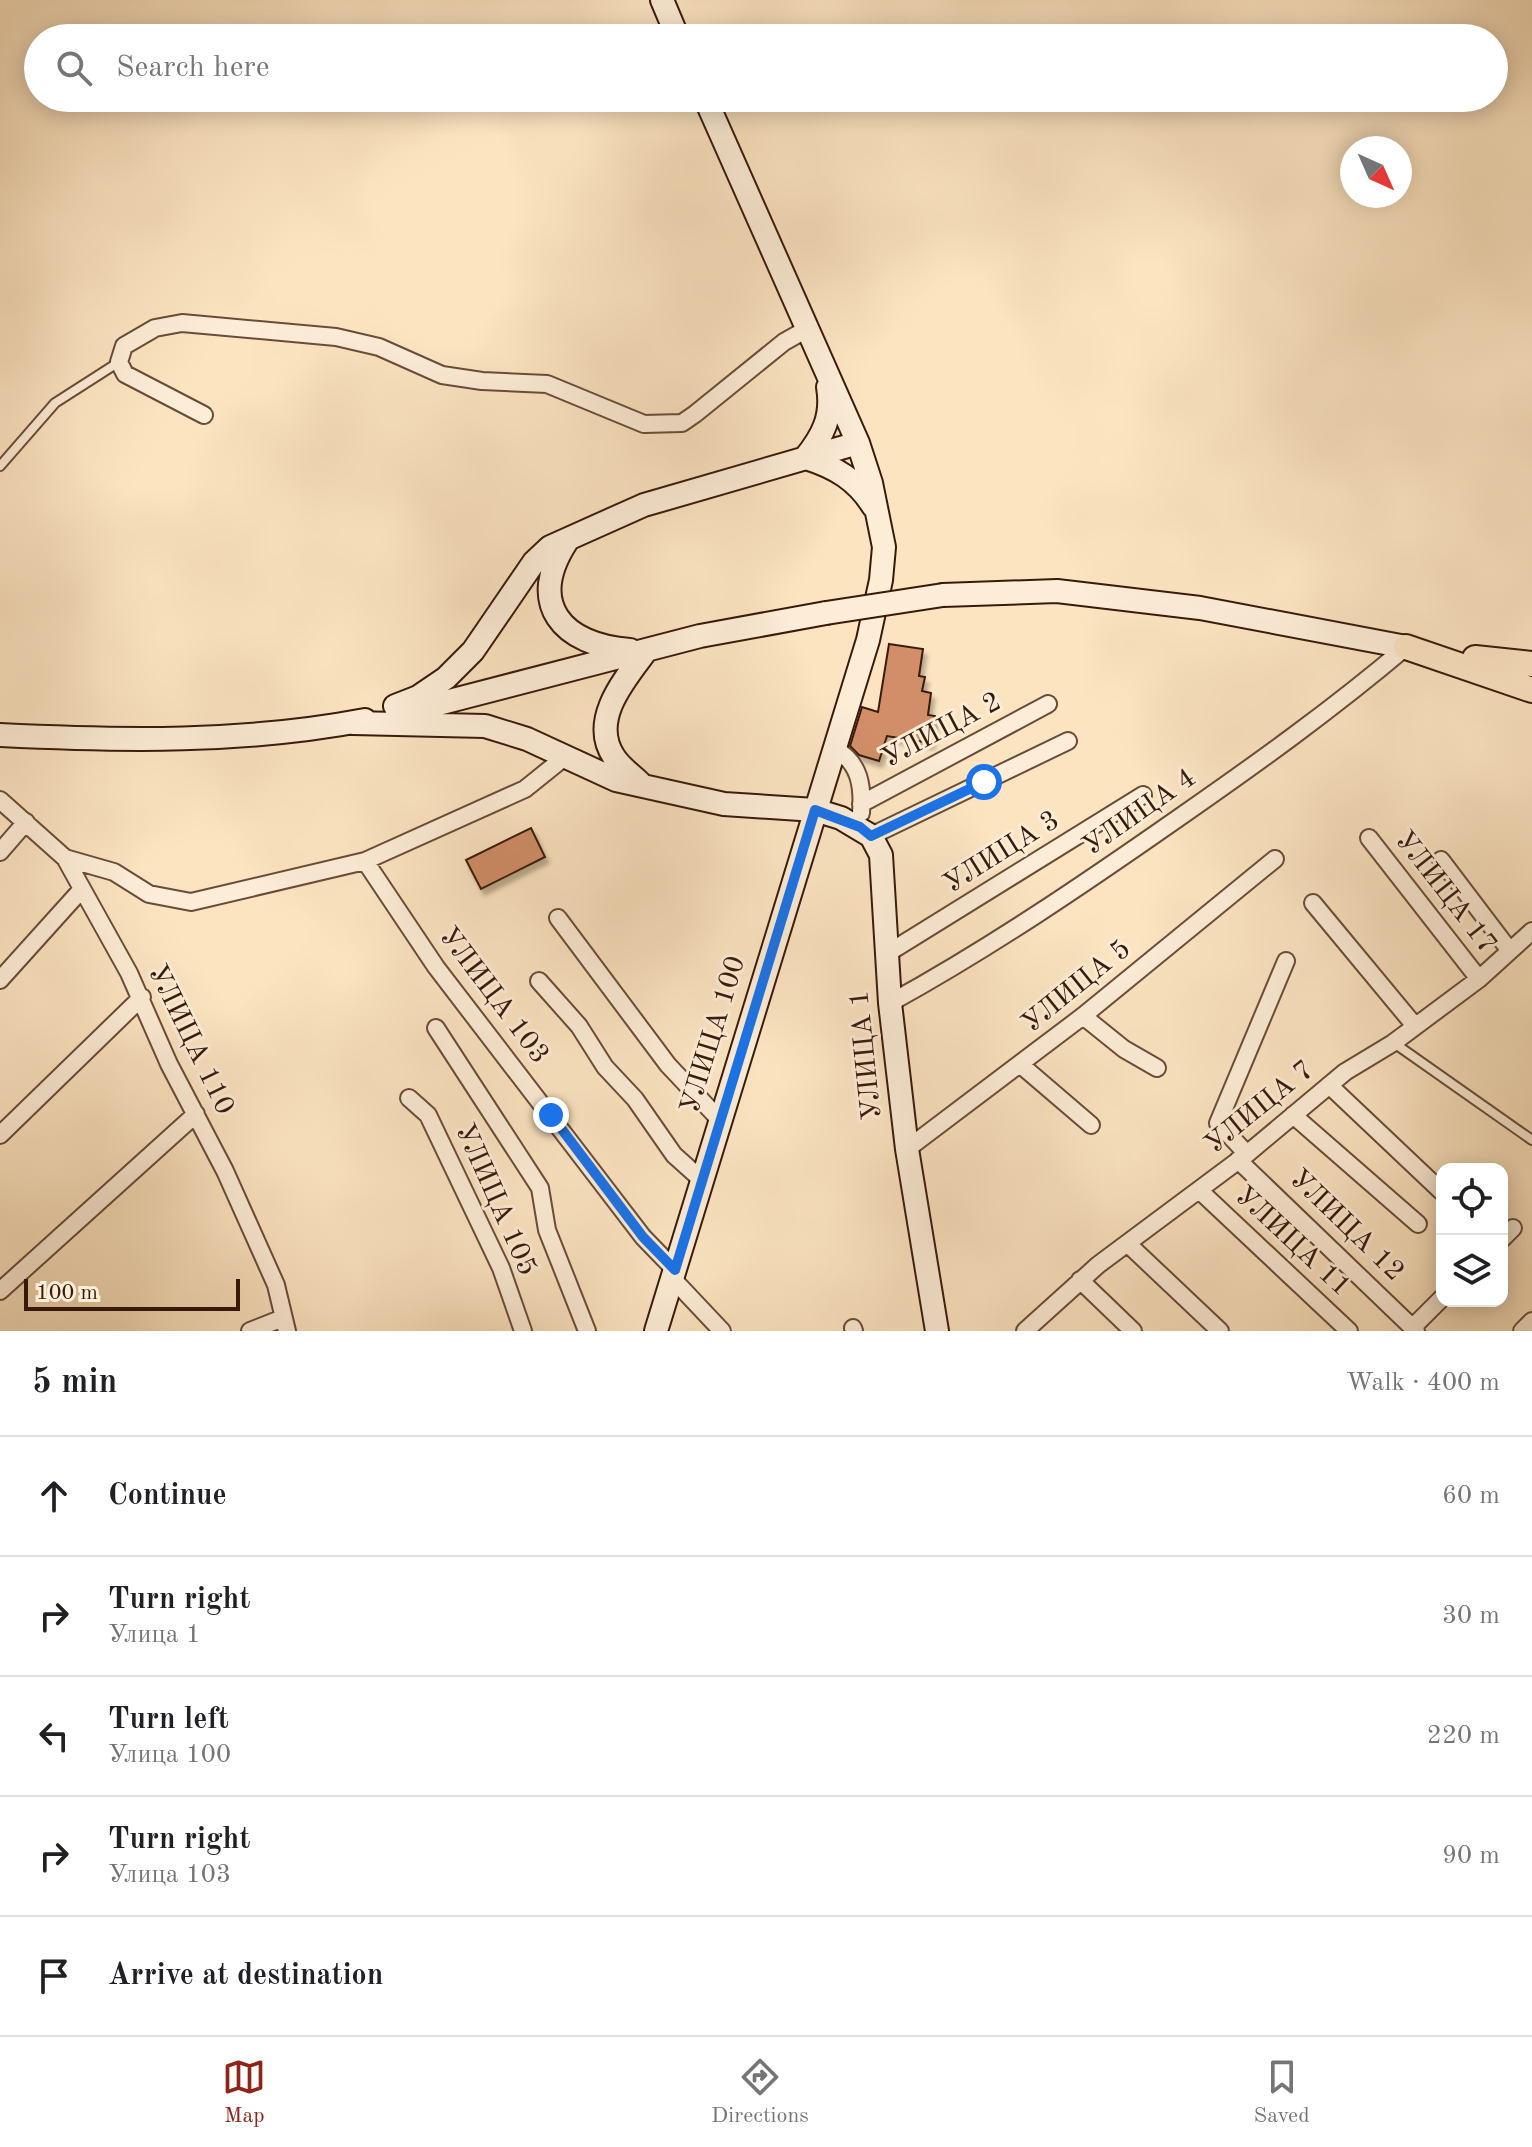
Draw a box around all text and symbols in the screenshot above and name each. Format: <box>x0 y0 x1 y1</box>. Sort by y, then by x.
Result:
search box <box>24 24 1508 112</box>
icon: search <box>52 46 96 90</box>
text: Search here <box>116 53 270 83</box>
north arrow <box>1340 136 1412 208</box>
street label: УЛИЦА 2 <box>878 688 1006 774</box>
route start <box>966 764 1002 800</box>
street label: УЛИЦА 4 <box>1079 764 1201 862</box>
street label: УЛИЦА 3 <box>939 807 1065 899</box>
street label: УЛИЦА 17 <box>1389 827 1501 959</box>
street label: УЛИЦА 103 <box>433 923 553 1069</box>
street label: УЛИЦА 5 <box>1018 935 1136 1039</box>
street label: УЛИЦА 100 <box>677 953 751 1117</box>
street label: УЛИЦА 110 <box>142 961 238 1119</box>
street label: УЛИЦА 1 <box>846 989 888 1121</box>
street label: УЛИЦА 7 <box>1201 1056 1319 1160</box>
route end <box>533 1097 569 1133</box>
street label: УЛИЦА 105 <box>449 1120 541 1280</box>
map controls <box>1436 1163 1508 1307</box>
button: locate <box>1436 1163 1508 1235</box>
street label: УЛИЦА 12 <box>1284 1165 1408 1287</box>
street label: УЛИЦА 11 <box>1229 1182 1355 1302</box>
button: layers <box>1436 1235 1508 1307</box>
scale bar <box>24 1275 240 1311</box>
text: 100 m <box>36 1282 98 1304</box>
text: 5 min <box>32 1366 117 1400</box>
text: Walk · 400 m <box>1346 1370 1500 1396</box>
icon: ahead <box>32 1474 76 1518</box>
text: Continue <box>108 1481 227 1511</box>
text: 60 m <box>1442 1483 1500 1509</box>
text: Turn right <box>108 1585 250 1615</box>
icon: right <box>32 1594 76 1638</box>
text: 30 m <box>1442 1603 1500 1629</box>
text: Улица 1 <box>108 1622 201 1648</box>
text: Turn left <box>108 1705 229 1735</box>
icon: left <box>32 1714 76 1758</box>
text: 220 m <box>1427 1723 1500 1749</box>
text: Улица 100 <box>108 1742 231 1768</box>
text: Turn right <box>108 1825 250 1855</box>
icon: right <box>32 1834 76 1878</box>
text: 90 m <box>1442 1843 1500 1869</box>
text: Улица 103 <box>108 1862 231 1888</box>
icon: arrive <box>32 1954 76 1998</box>
text: Arrive at destination <box>108 1961 383 1991</box>
tab: Map <box>222 2055 266 2130</box>
tab: Directions <box>711 2055 809 2130</box>
tab: Saved <box>1254 2055 1310 2130</box>

